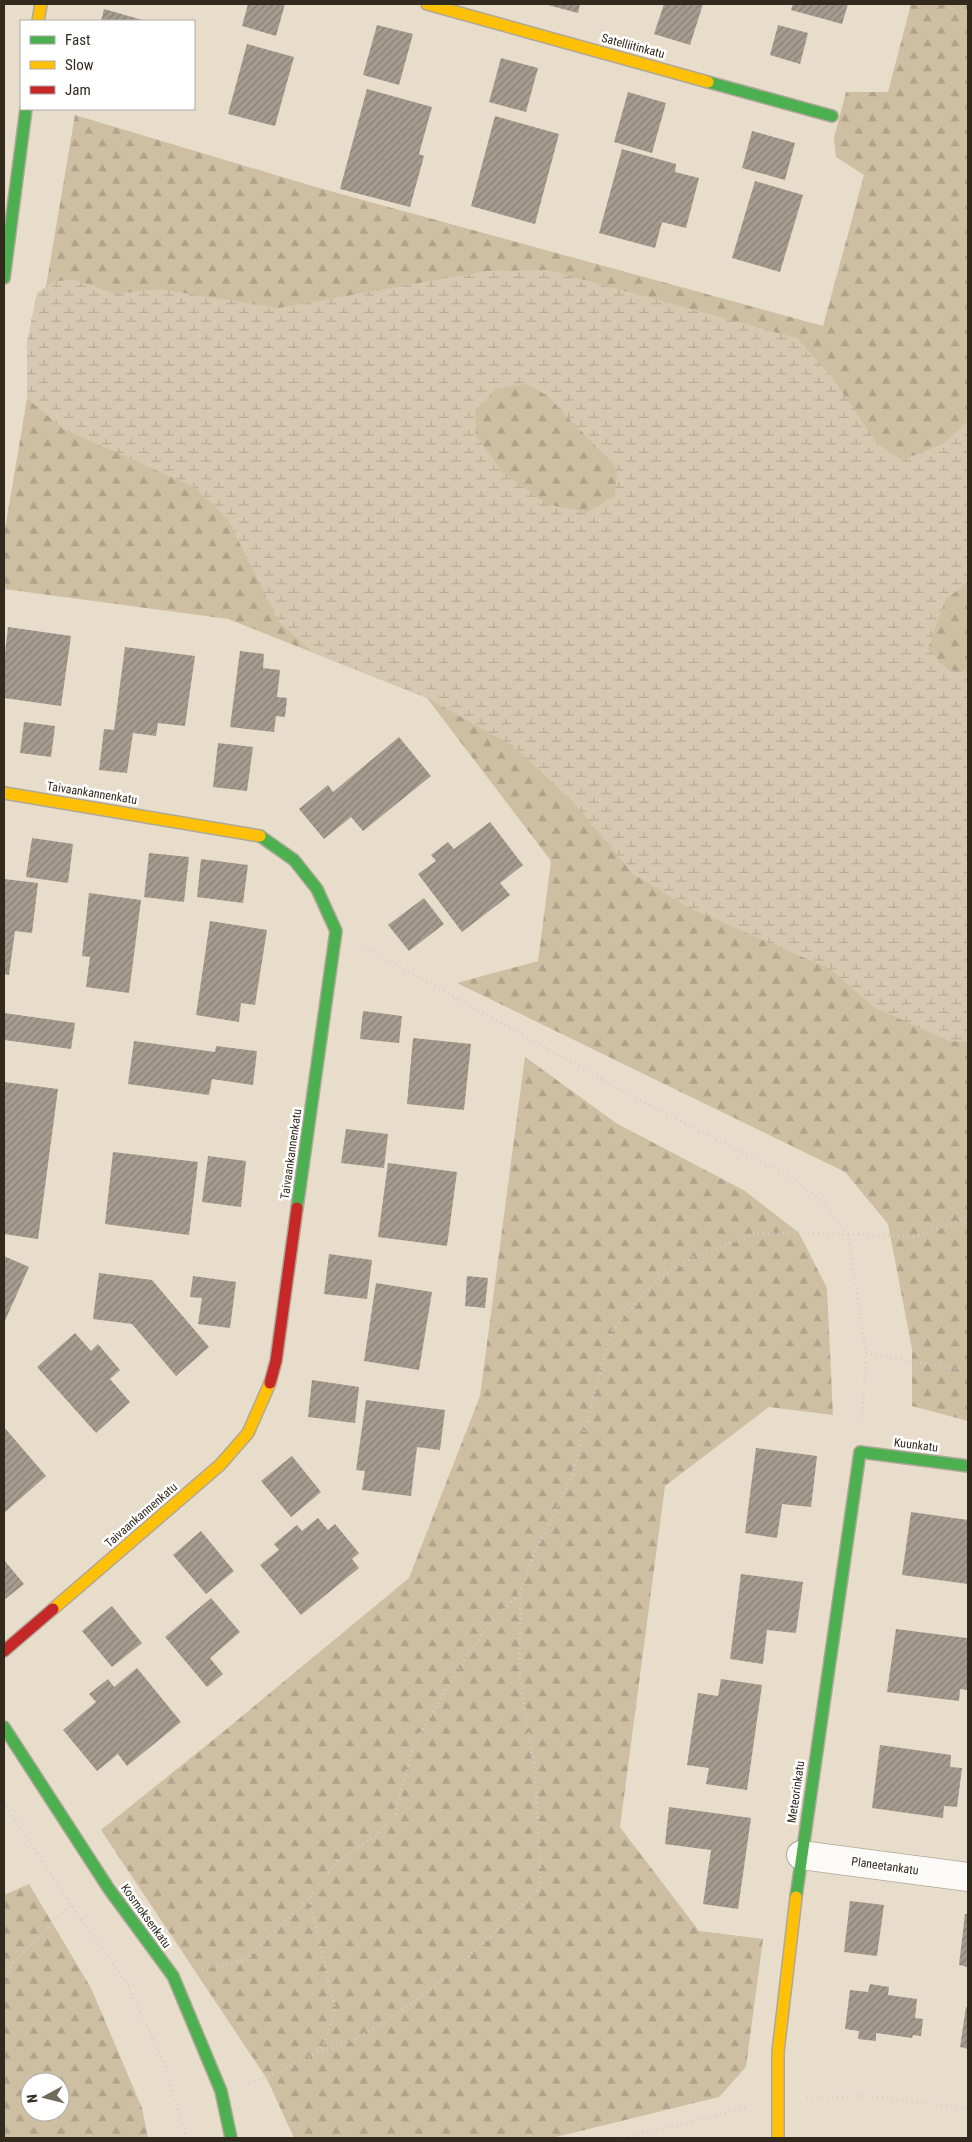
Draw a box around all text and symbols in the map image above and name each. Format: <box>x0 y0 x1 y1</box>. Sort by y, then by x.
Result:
legend <box>20 20 195 110</box>
text: Fast <box>65 31 90 49</box>
street label: Satelliitinkatu <box>600 31 666 61</box>
text: Slow <box>65 56 94 74</box>
text: Jam <box>65 81 91 99</box>
street label: Taivaankannenkatu <box>46 779 138 807</box>
street label: Taivaankannenkatu <box>278 1108 304 1200</box>
street label: Kuunkatu <box>893 1435 939 1455</box>
street label: Taivaankannenkatu <box>102 1480 180 1550</box>
street label: Meteorinkatu <box>785 1760 807 1824</box>
street label: Planeetankatu <box>850 1854 920 1878</box>
street label: Kosmoksenkatu <box>118 1881 174 1951</box>
north arrow <box>20 2072 70 2122</box>
text: N <box>24 2093 41 2104</box>

